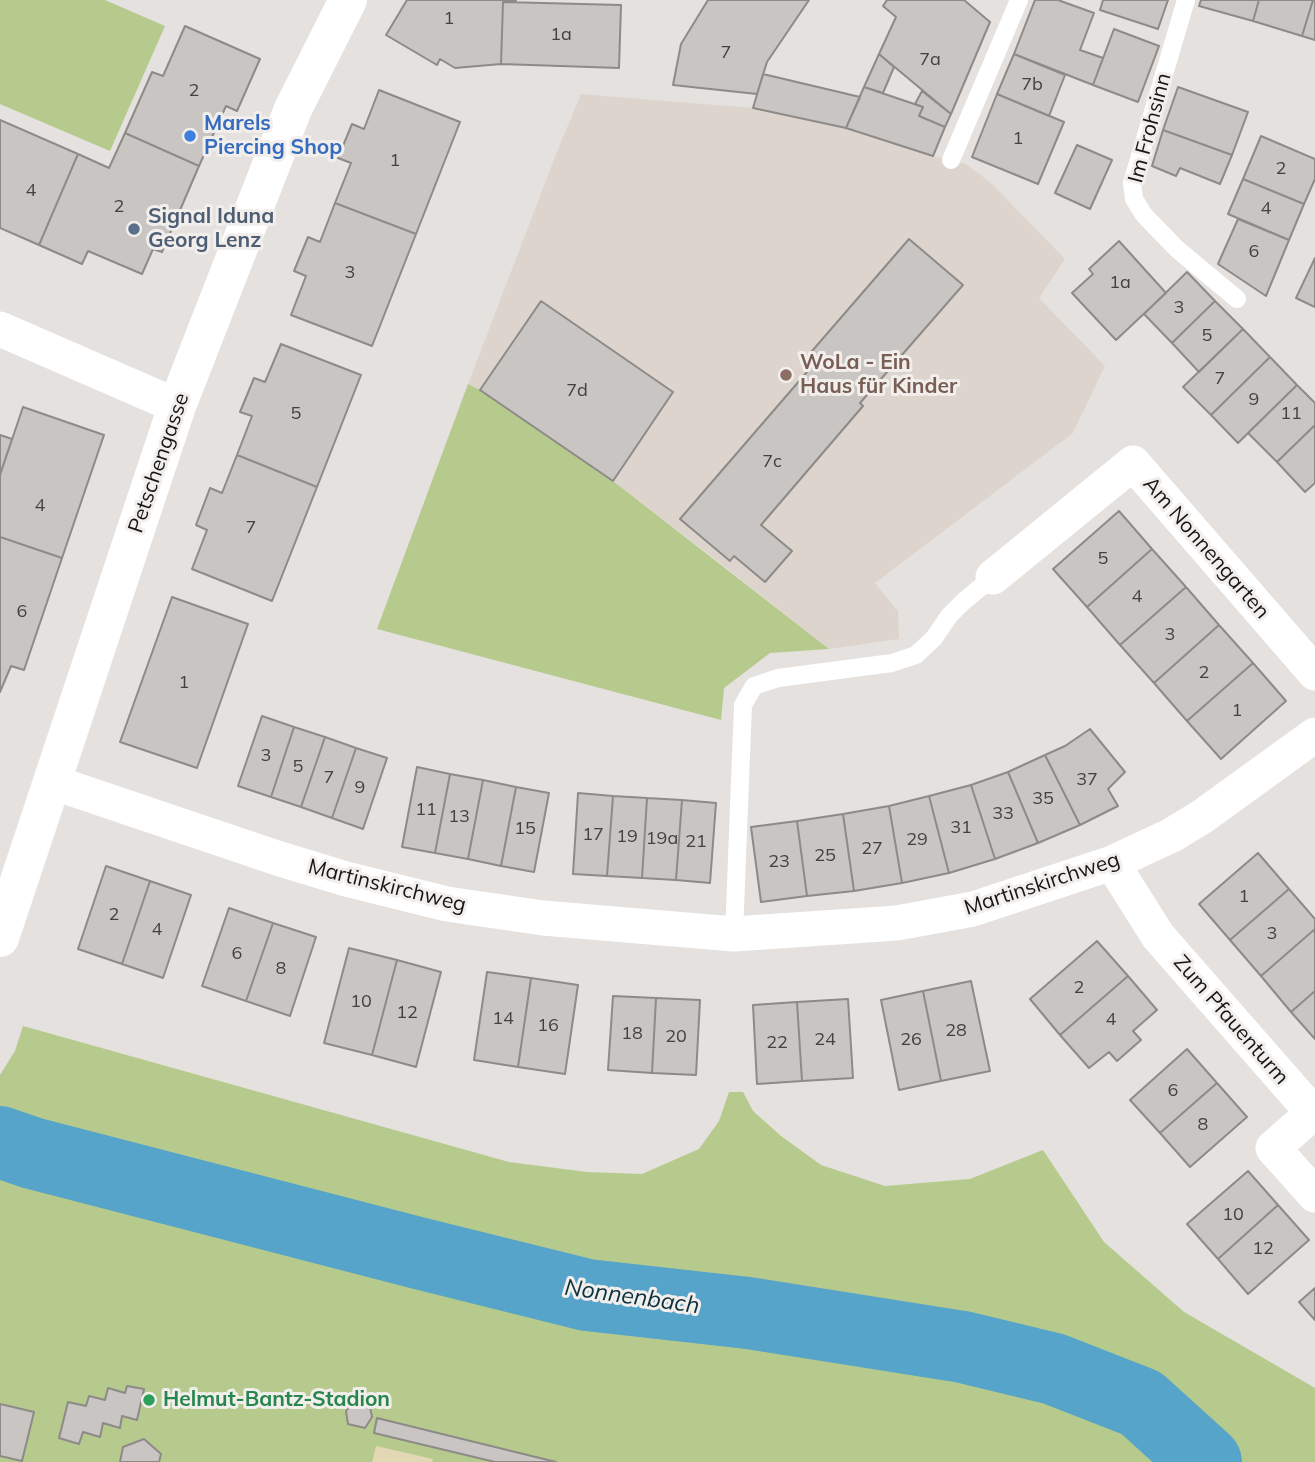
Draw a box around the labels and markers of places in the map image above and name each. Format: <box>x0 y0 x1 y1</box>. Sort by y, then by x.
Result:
place label: Marels Piercing Shop <box>204 111 342 161</box>
marker: Marels Piercing Shop <box>182 128 198 144</box>
place label: Signal Iduna Georg Lenz <box>148 204 274 254</box>
marker: Signal Iduna Georg Lenz <box>126 221 142 237</box>
place label: WoLa - Ein Haus für Kinder <box>800 350 957 400</box>
marker: WoLa - Ein Haus für Kinder <box>778 367 794 383</box>
place label: Helmut-Bantz-Stadion <box>163 1387 390 1413</box>
marker: Helmut-Bantz-Stadion <box>141 1392 157 1408</box>

